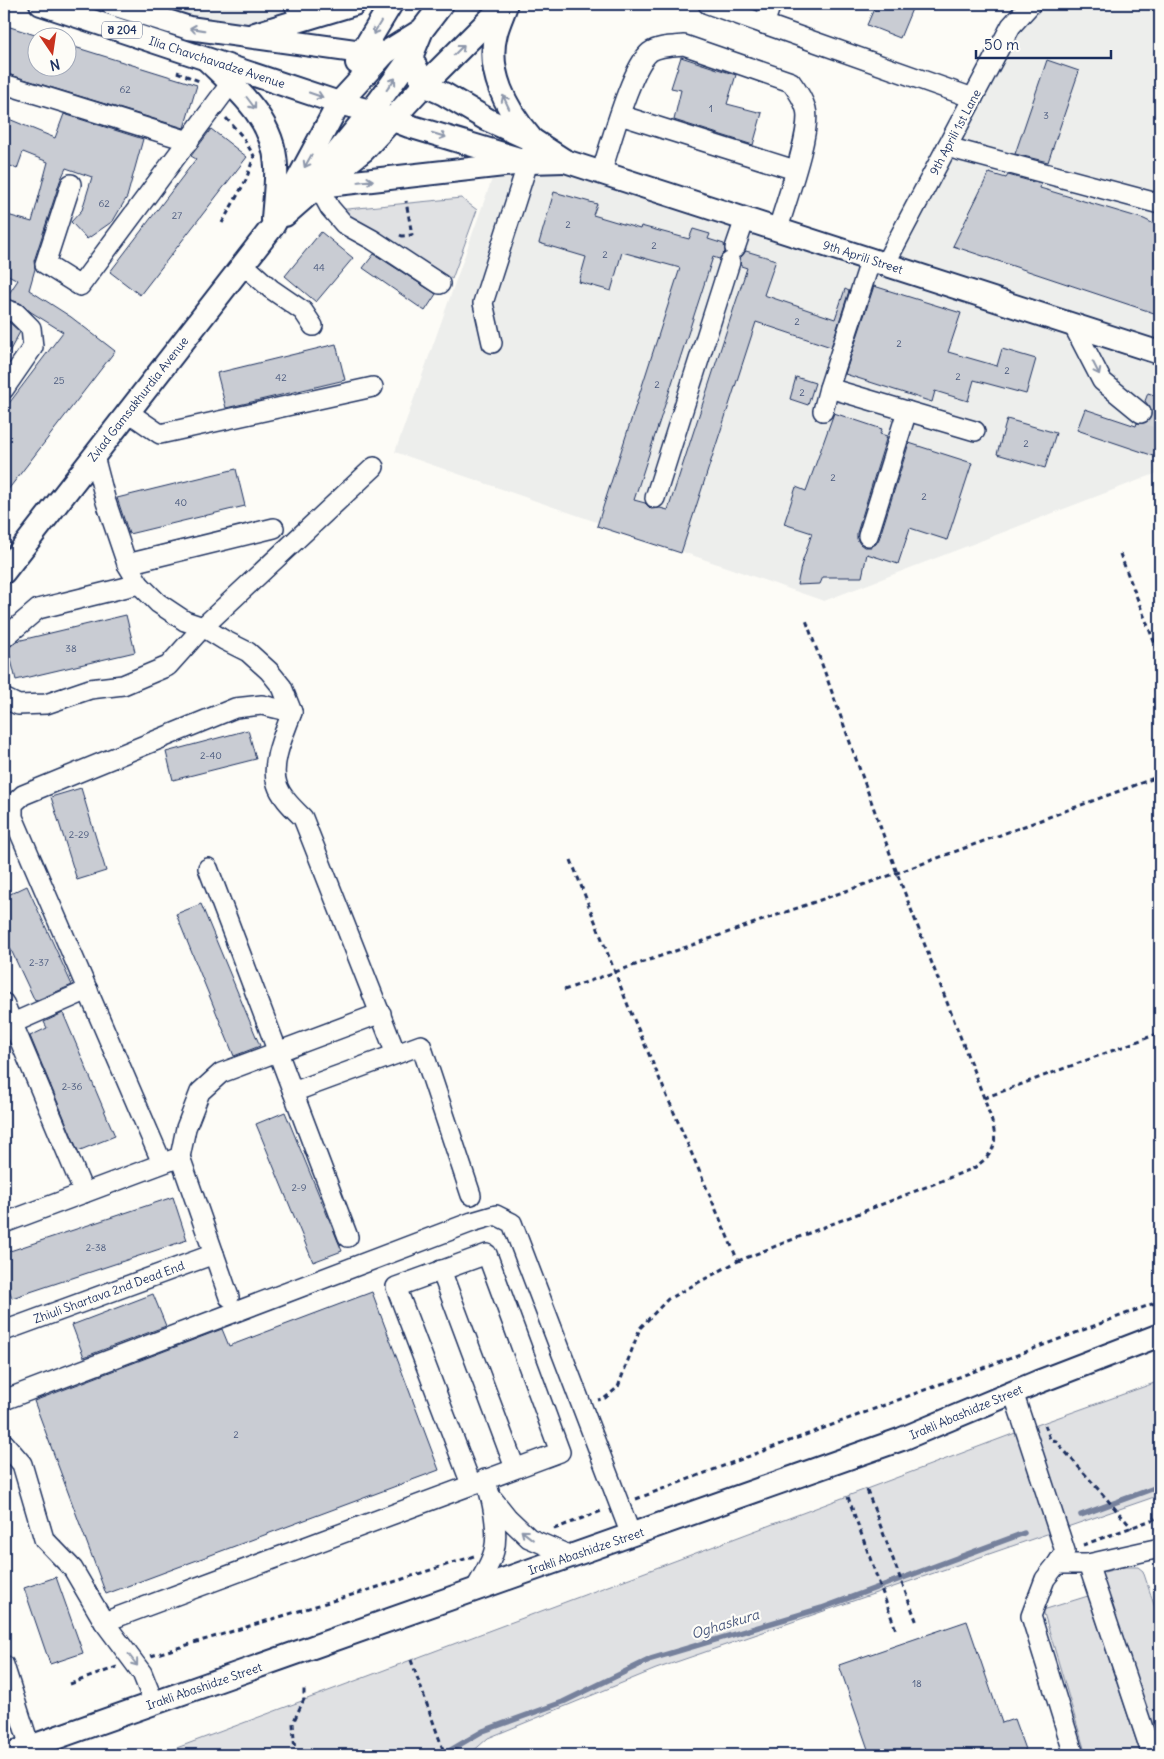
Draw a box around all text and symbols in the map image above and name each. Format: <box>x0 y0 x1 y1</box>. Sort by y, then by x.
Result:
one-way arrow <box>371 21 381 35</box>
road number: შ 204 <box>102 22 142 38</box>
one-way arrow <box>189 24 205 34</box>
north arrow <box>28 28 78 78</box>
scale bar <box>976 28 1112 60</box>
street label: Ilia Chavchavadze Avenue <box>147 33 287 91</box>
text: 50 m <box>984 35 1019 54</box>
one-way arrow <box>453 44 465 57</box>
text: N <box>48 55 62 75</box>
one-way arrow <box>386 77 396 91</box>
house number: 62 <box>119 83 131 96</box>
street label: 9th Aprili 1st Lane <box>926 87 984 177</box>
one-way arrow <box>308 91 324 100</box>
one-way arrow <box>500 95 510 110</box>
one-way arrow <box>245 96 256 109</box>
house number: 1 <box>709 102 713 115</box>
house number: 3 <box>1043 109 1049 122</box>
one-way arrow <box>430 130 446 140</box>
one-way arrow <box>303 153 312 168</box>
one-way arrow <box>358 176 374 186</box>
house number: 62 <box>98 197 110 210</box>
house number: 27 <box>172 209 182 222</box>
house number: 2 <box>565 218 571 231</box>
street label: 9th Aprili Street <box>821 237 905 277</box>
house number: 2 <box>651 239 657 252</box>
house number: 2 <box>602 248 608 261</box>
house number: 44 <box>313 261 325 274</box>
house number: 2 <box>794 315 800 328</box>
street label: Zviad Gamsakhurdia Avenue <box>85 334 191 464</box>
house number: 2 <box>896 337 902 350</box>
one-way arrow <box>1092 360 1101 375</box>
house number: 2 <box>1004 364 1010 377</box>
house number: 2 <box>955 370 961 383</box>
house number: 42 <box>275 371 287 384</box>
house number: 25 <box>53 374 65 387</box>
house number: 2 <box>654 378 660 391</box>
house number: 2 <box>799 386 805 399</box>
house number: 2 <box>1023 437 1029 450</box>
house number: 2 <box>830 471 836 484</box>
house number: 2 <box>921 490 927 503</box>
house number: 40 <box>175 496 187 509</box>
house number: 38 <box>65 642 77 655</box>
house number: 2-40 <box>200 749 222 762</box>
house number: 2-29 <box>69 828 89 841</box>
house number: 2-37 <box>29 956 49 969</box>
house number: 2-36 <box>62 1080 83 1093</box>
house number: 2-9 <box>291 1181 307 1194</box>
house number: 2-38 <box>86 1241 107 1254</box>
street label: Zhiuli Shartava 2nd Dead End <box>31 1258 187 1326</box>
street label: Irakli Abashidze Street <box>907 1381 1025 1443</box>
house number: 2 <box>233 1428 239 1441</box>
street label: Irakli Abashidze Street <box>526 1524 646 1578</box>
one-way arrow <box>520 1530 534 1540</box>
water label: Oghaskura <box>689 1605 762 1643</box>
one-way arrow <box>128 1653 138 1667</box>
street label: Irakli Abashidze Street <box>144 1659 264 1713</box>
house number: 18 <box>912 1677 922 1690</box>

